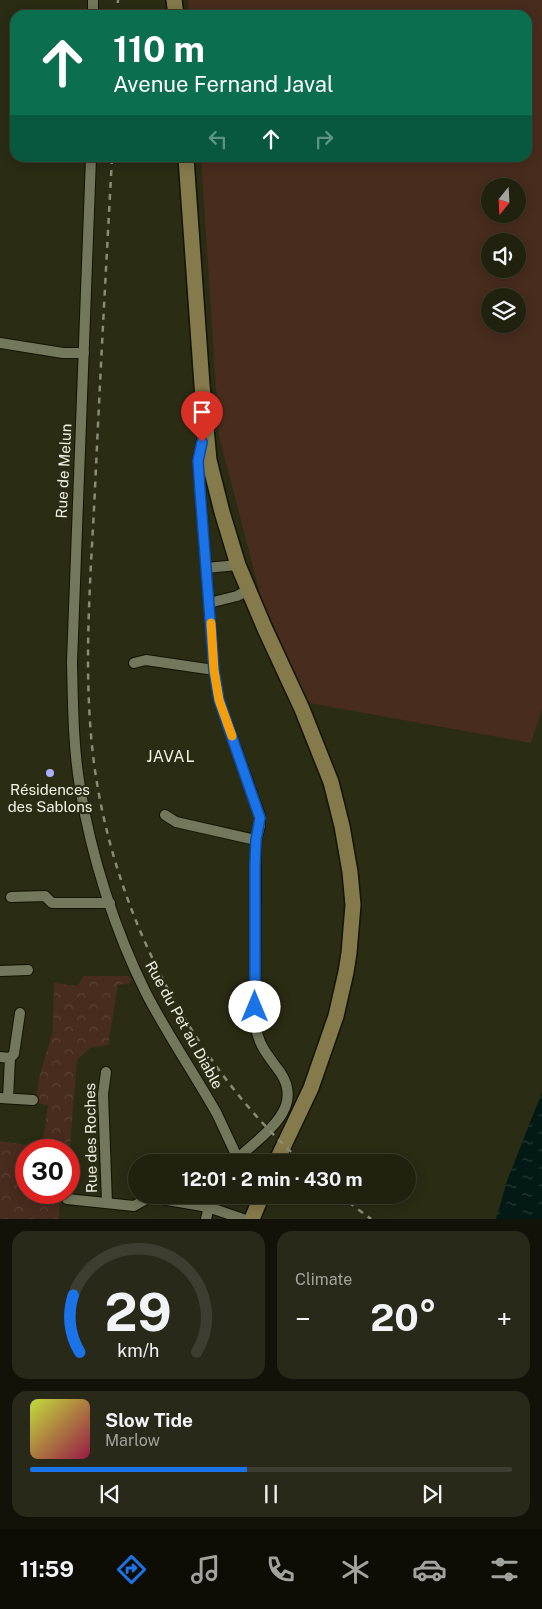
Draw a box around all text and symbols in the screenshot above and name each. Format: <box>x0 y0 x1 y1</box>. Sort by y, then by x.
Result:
text: 110 m <box>113 29 205 70</box>
icon: ahead <box>30 30 95 95</box>
text: Avenue Fernand Javal <box>113 71 334 97</box>
icon: left <box>204 125 232 153</box>
icon: ahead <box>257 125 285 153</box>
icon: right <box>310 125 338 153</box>
north arrow <box>481 178 526 222</box>
map controls <box>481 178 526 333</box>
button: sound <box>481 233 526 278</box>
button: layers <box>481 288 526 333</box>
pin <box>181 391 223 442</box>
icon: arrive <box>188 398 216 426</box>
street label: Rue de Melun <box>53 423 74 519</box>
district label: JAVAL <box>146 747 196 766</box>
marker: Résidences des Sablons <box>44 767 56 779</box>
place label: Résidences des Sablons <box>8 781 92 815</box>
street label: Rue du Pet au Diable <box>142 958 227 1092</box>
position arrow <box>228 980 280 1032</box>
street label: Rue des Roches <box>81 1083 100 1193</box>
speed limit sign: 30 <box>15 1139 80 1204</box>
text: 12:01 · 2 min · 430 m <box>182 1168 362 1190</box>
text: Climate <box>295 1270 352 1289</box>
text: 29 <box>105 1282 172 1343</box>
text: 20° <box>370 1295 437 1340</box>
text: − <box>295 1302 311 1335</box>
text: + <box>496 1302 512 1335</box>
text: km/h <box>117 1340 160 1361</box>
text: Slow Tide <box>105 1409 193 1431</box>
text: Marlow <box>105 1431 160 1450</box>
icon: previous <box>96 1480 124 1508</box>
icon: pause <box>257 1480 285 1508</box>
icon: next <box>418 1480 446 1508</box>
icon: directions <box>114 1552 149 1587</box>
icon: music <box>188 1552 223 1587</box>
icon: phone <box>263 1552 298 1587</box>
icon: climate <box>338 1552 373 1587</box>
icon: car <box>412 1552 447 1587</box>
icon: filters <box>487 1552 522 1587</box>
text: 11:59 <box>20 1556 74 1582</box>

